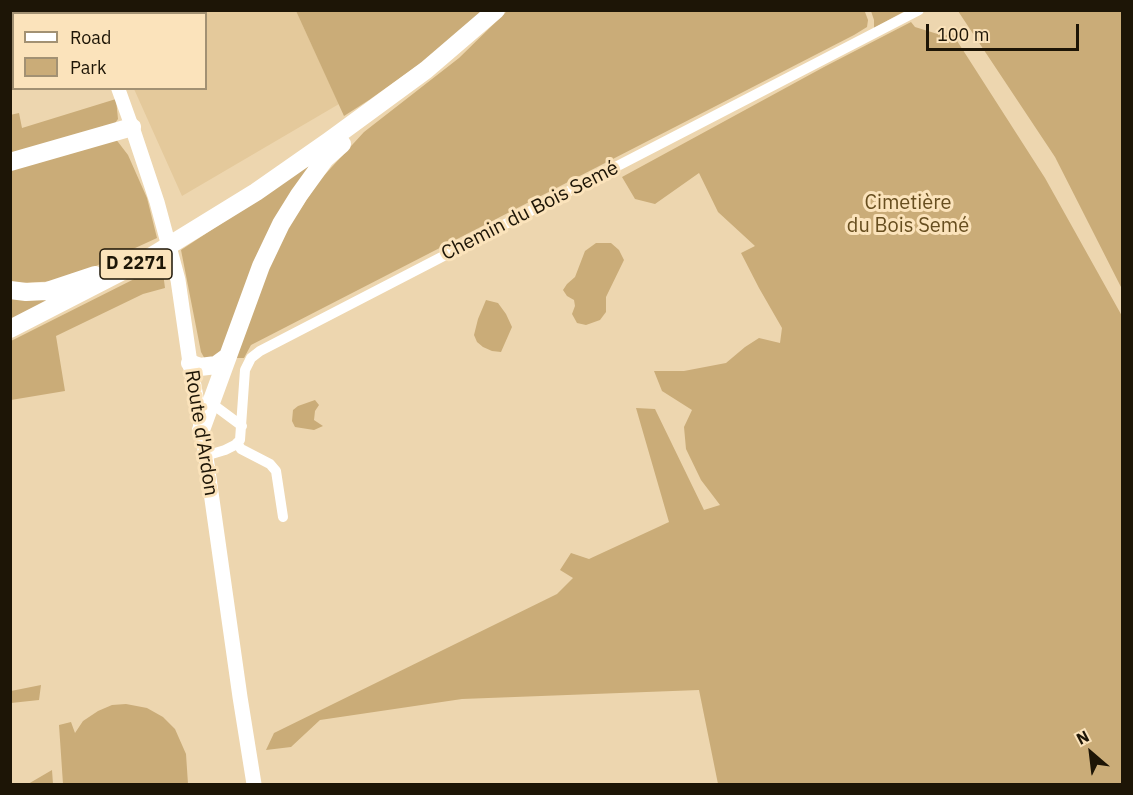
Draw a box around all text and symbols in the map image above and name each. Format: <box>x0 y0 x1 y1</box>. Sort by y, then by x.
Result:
legend <box>12 12 207 90</box>
scale bar <box>929 12 1082 50</box>
text: 100 m <box>937 23 989 46</box>
text: Road <box>70 26 111 49</box>
text: Park <box>70 56 106 79</box>
street label: Chemin du Bois Semé <box>437 156 623 266</box>
park label: Cimetière du Bois Semé <box>847 191 969 238</box>
road number: D 2271 <box>100 249 172 279</box>
street label: Route d'Ardon <box>179 368 223 498</box>
north arrow <box>1061 723 1121 783</box>
text: N <box>1073 726 1092 749</box>

